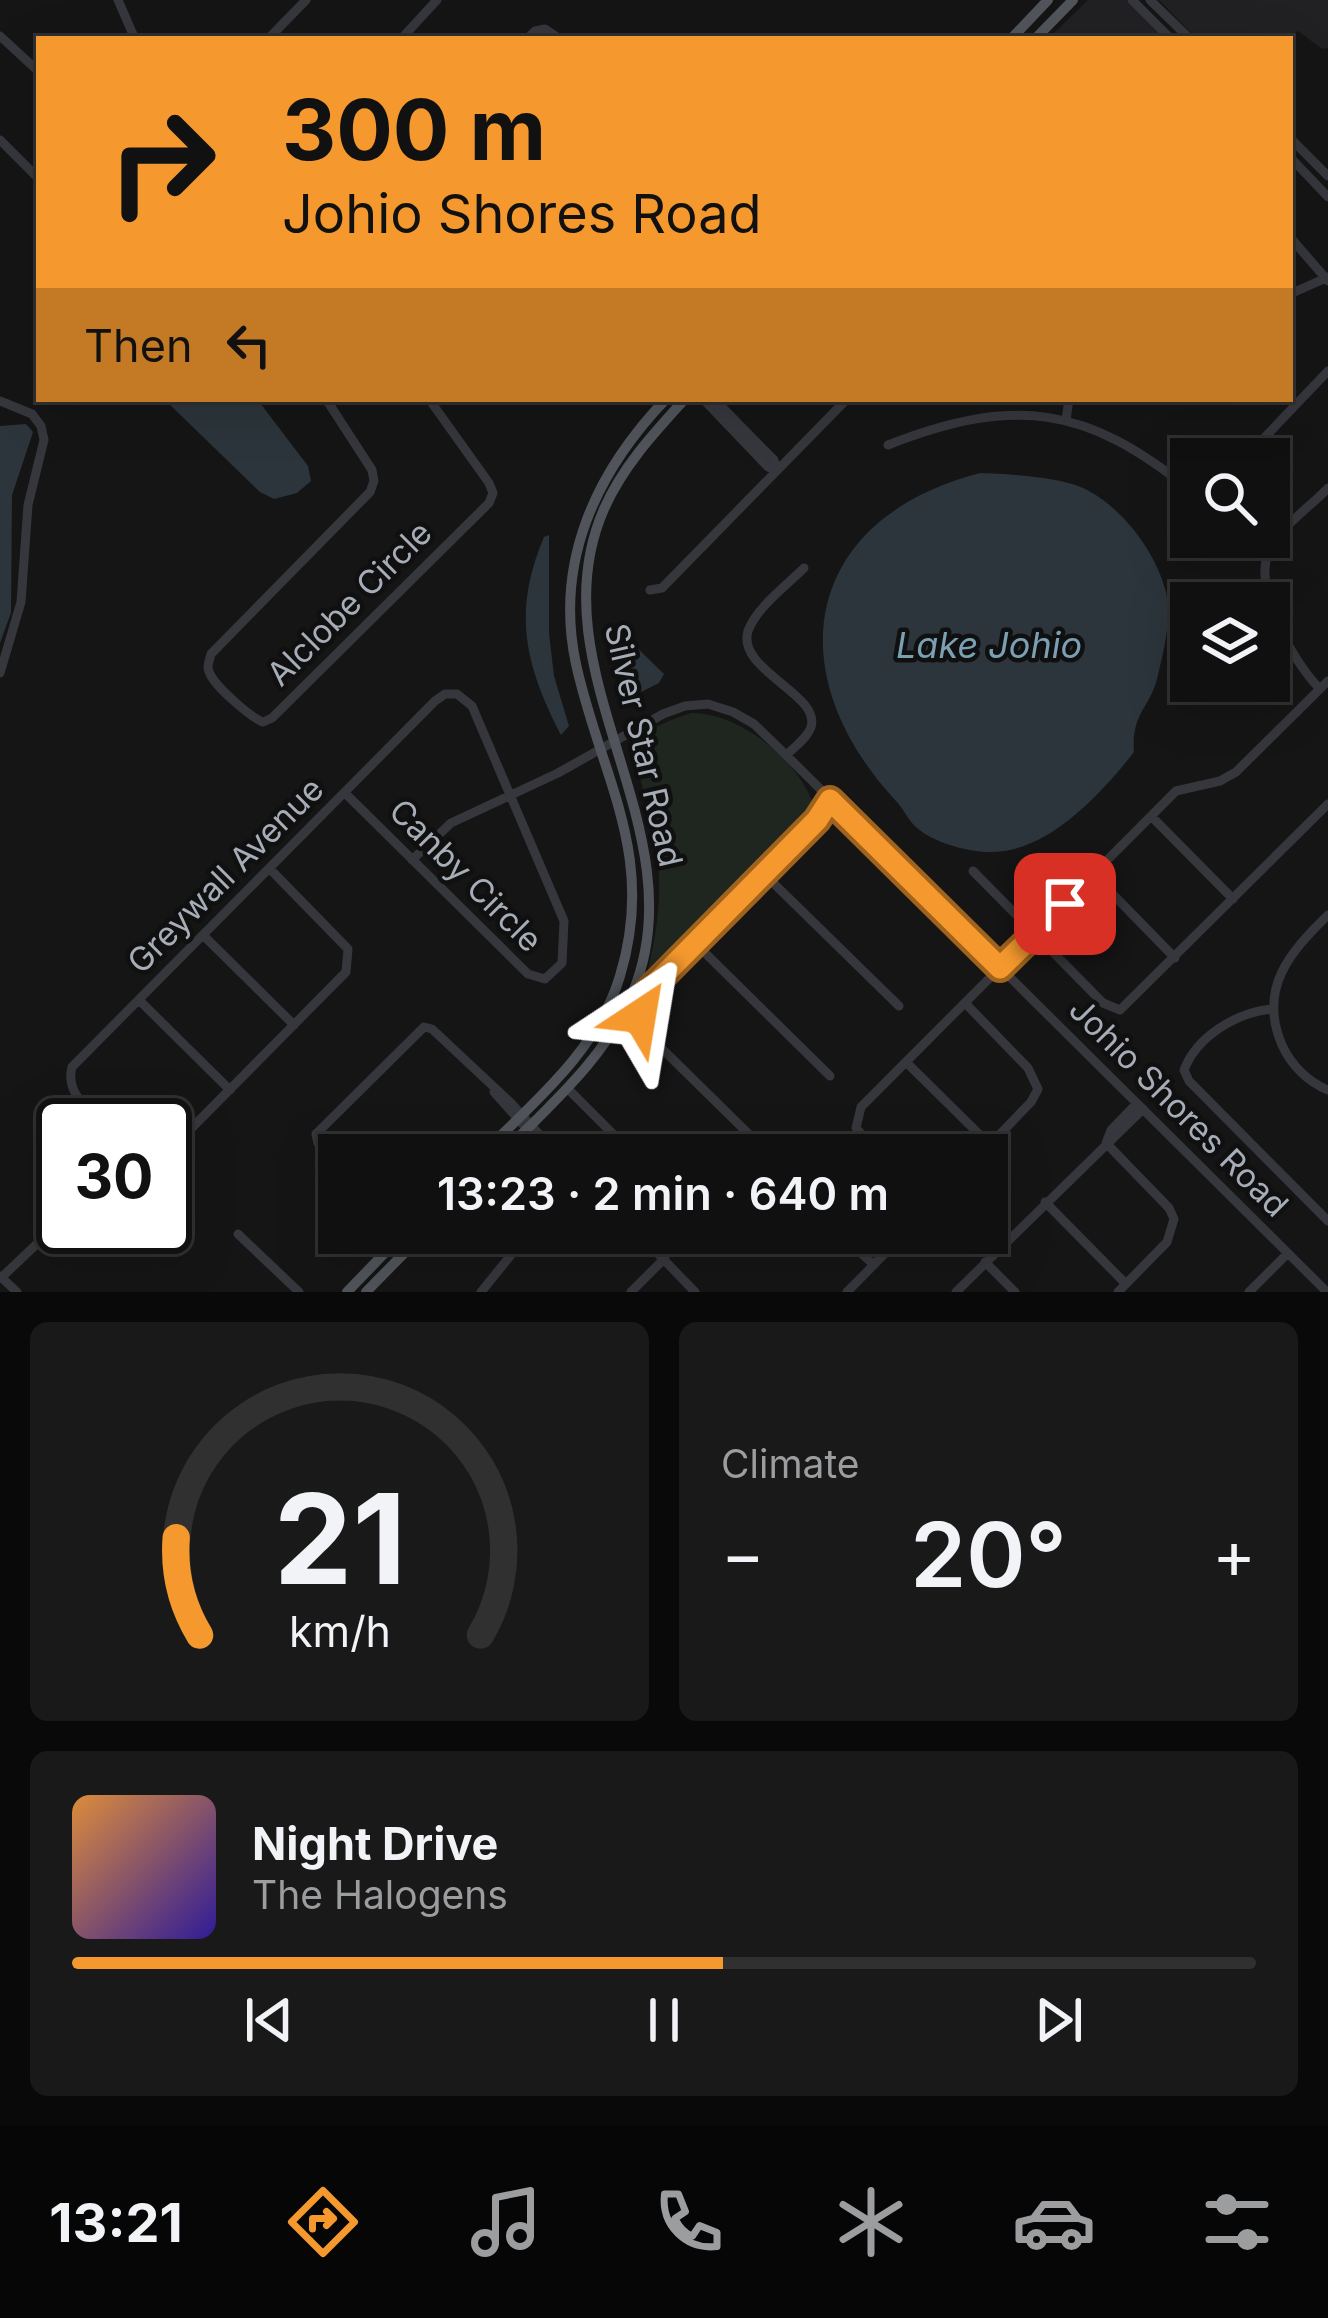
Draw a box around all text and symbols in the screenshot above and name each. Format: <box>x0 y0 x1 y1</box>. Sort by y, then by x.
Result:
text: 300 m <box>282 79 546 180</box>
icon: right <box>84 84 240 240</box>
text: Johio Shores Road <box>282 181 762 246</box>
icon: left <box>216 312 282 378</box>
text: Then <box>84 318 192 373</box>
map controls <box>1170 438 1290 702</box>
button: search <box>1170 438 1290 558</box>
street label: Alclobe Circle <box>258 512 440 694</box>
button: layers <box>1170 582 1290 702</box>
street label: Silver Star Road <box>597 620 691 870</box>
water label: Lake Johio <box>896 623 1082 667</box>
street label: Greywall Avenue <box>119 769 331 981</box>
street label: Canby Circle <box>381 790 551 960</box>
pin <box>1014 853 1116 955</box>
icon: arrive <box>1032 871 1098 937</box>
position arrow <box>577 953 703 1079</box>
street label: Johio Shores Road <box>1061 989 1297 1225</box>
speed limit sign: 30 <box>36 1098 192 1254</box>
text: 13:23 · 2 min · 640 m <box>437 1166 889 1221</box>
text: Climate <box>721 1440 860 1487</box>
text: 21 <box>273 1463 406 1614</box>
text: 20° <box>910 1500 1067 1609</box>
text: − <box>721 1514 765 1594</box>
text: + <box>1212 1514 1256 1594</box>
text: km/h <box>289 1604 390 1656</box>
text: Night Drive <box>252 1816 498 1871</box>
text: The Halogens <box>252 1871 508 1918</box>
icon: previous <box>236 1987 302 2053</box>
icon: pause <box>631 1987 697 2053</box>
icon: next <box>1026 1987 1092 2053</box>
icon: directions <box>281 2180 365 2264</box>
icon: music <box>464 2180 548 2264</box>
icon: phone <box>647 2180 731 2264</box>
icon: climate <box>829 2180 913 2264</box>
icon: car <box>1012 2180 1096 2264</box>
icon: filters <box>1195 2180 1279 2264</box>
text: 13:21 <box>49 2190 183 2255</box>

